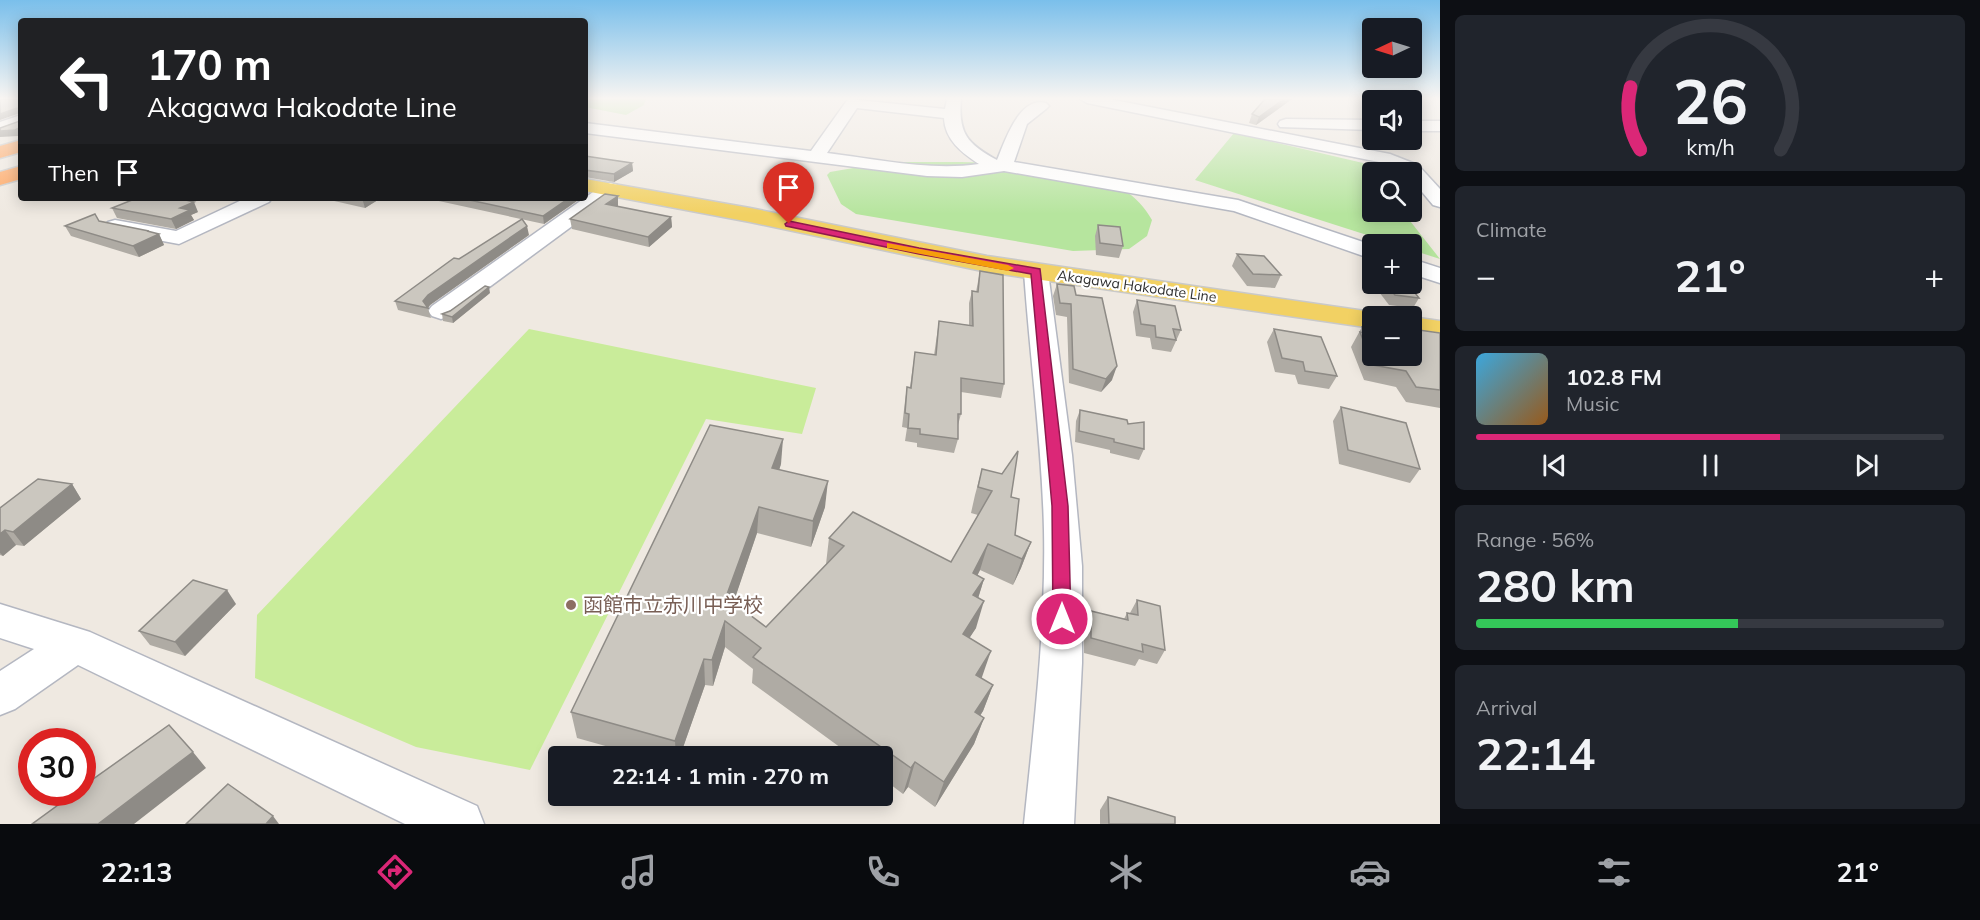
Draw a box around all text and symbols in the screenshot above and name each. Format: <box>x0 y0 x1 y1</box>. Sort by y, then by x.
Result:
north arrow <box>1362 18 1422 78</box>
map controls <box>1362 18 1422 366</box>
text: 170 m <box>147 38 272 91</box>
icon: left <box>48 42 126 120</box>
text: 26 <box>1673 61 1747 140</box>
text: Akagawa Hakodate Line <box>147 90 457 124</box>
button: sound <box>1362 90 1422 150</box>
text: km/h <box>1686 133 1734 160</box>
icon: arrive <box>111 156 144 189</box>
text: Then <box>48 159 99 187</box>
pin <box>763 162 814 224</box>
button: search <box>1362 162 1422 222</box>
icon: arrive <box>772 171 805 204</box>
text: Climate <box>1476 217 1547 242</box>
button: + <box>1362 234 1422 294</box>
text: 21° <box>1674 247 1746 303</box>
text: − <box>1476 255 1496 296</box>
text: + <box>1924 255 1944 296</box>
street label: Akagawa Hakodate Line <box>1056 266 1218 306</box>
button: − <box>1362 306 1422 366</box>
text: 102.8 FM <box>1566 363 1662 391</box>
text: Music <box>1566 391 1619 416</box>
icon: previous <box>1538 449 1571 482</box>
icon: pause <box>1694 449 1727 482</box>
icon: next <box>1850 449 1883 482</box>
text: Range · 56% <box>1476 527 1594 552</box>
text: 280 km <box>1476 557 1635 613</box>
position arrow <box>1030 587 1094 651</box>
place label: 函館市立赤川中学校 <box>583 592 763 617</box>
marker: 函館市立赤川中学校 <box>564 598 578 612</box>
text: Arrival <box>1476 695 1537 720</box>
text: 22:14 <box>1476 725 1595 781</box>
speed limit sign: 30 <box>18 728 96 806</box>
text: 22:14 · 1 min · 270 m <box>612 762 829 790</box>
icon: directions <box>374 851 416 893</box>
icon: music <box>618 851 660 893</box>
icon: phone <box>862 851 904 893</box>
icon: climate <box>1105 851 1147 893</box>
icon: car <box>1349 851 1391 893</box>
icon: filters <box>1593 851 1635 893</box>
text: 22:13 <box>101 855 172 889</box>
text: 21° <box>1836 855 1879 889</box>

